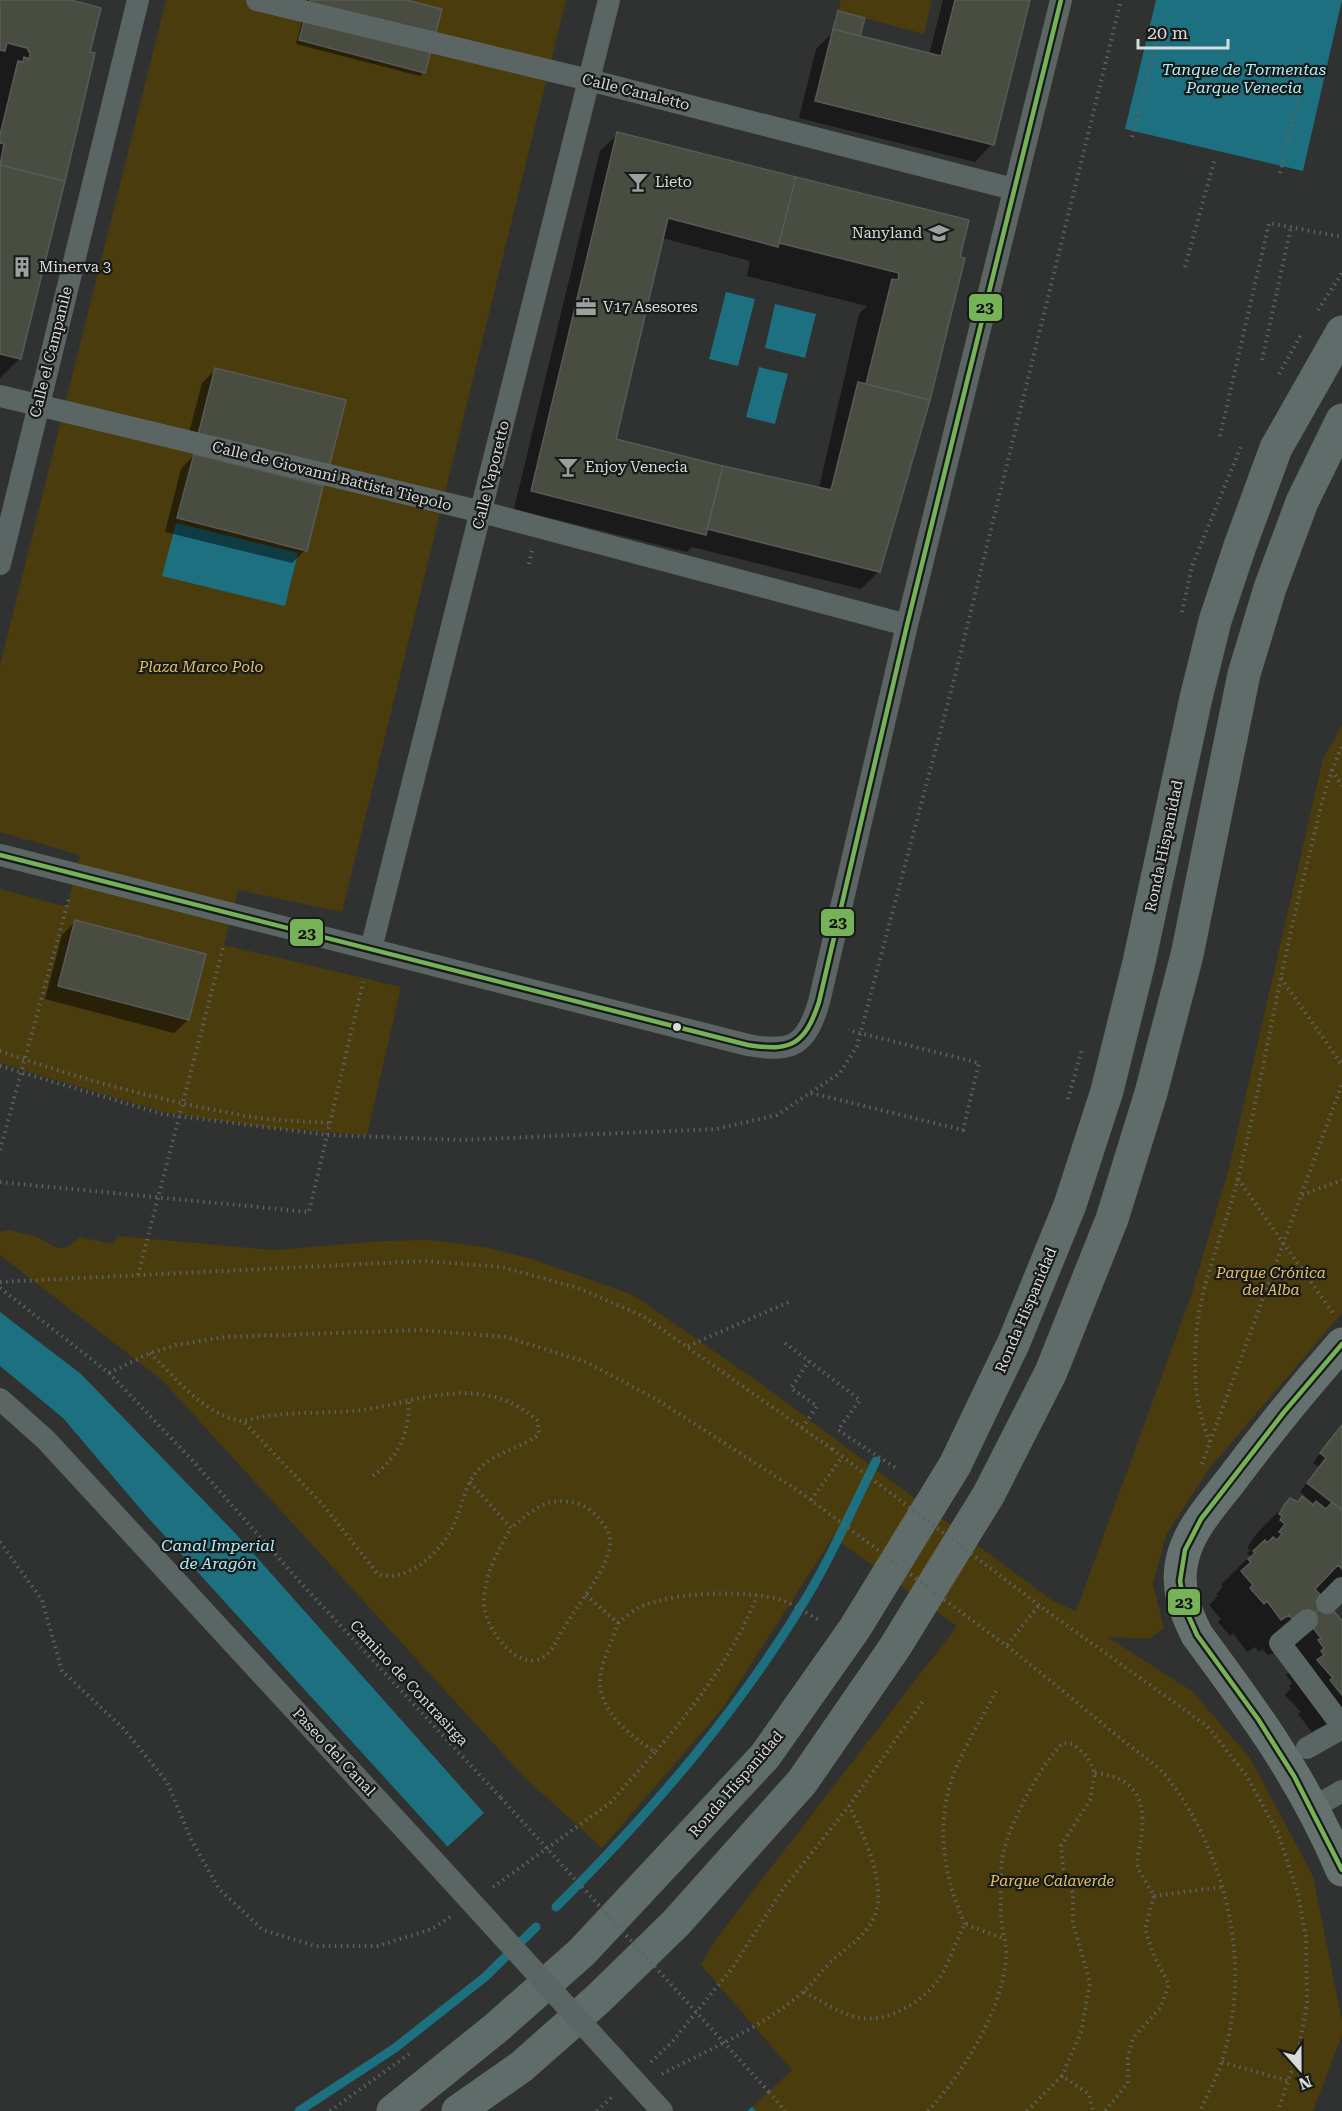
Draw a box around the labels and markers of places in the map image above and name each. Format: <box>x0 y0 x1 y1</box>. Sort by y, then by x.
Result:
bar icon: Lieto <box>626 170 650 194</box>
place label: Lieto <box>655 173 692 191</box>
school or university icon: Nanyland <box>927 221 951 245</box>
place label: Nanyland <box>852 224 922 242</box>
building icon: Minerva 3 <box>10 255 34 279</box>
place label: Minerva 3 <box>39 258 111 276</box>
office icon: V17 Asesores <box>574 295 598 319</box>
place label: V17 Asesores <box>603 298 698 316</box>
bar icon: Enjoy Venecia <box>556 455 580 479</box>
place label: Enjoy Venecia <box>585 458 688 476</box>
unlabelled marker <box>671 1021 683 1033</box>

